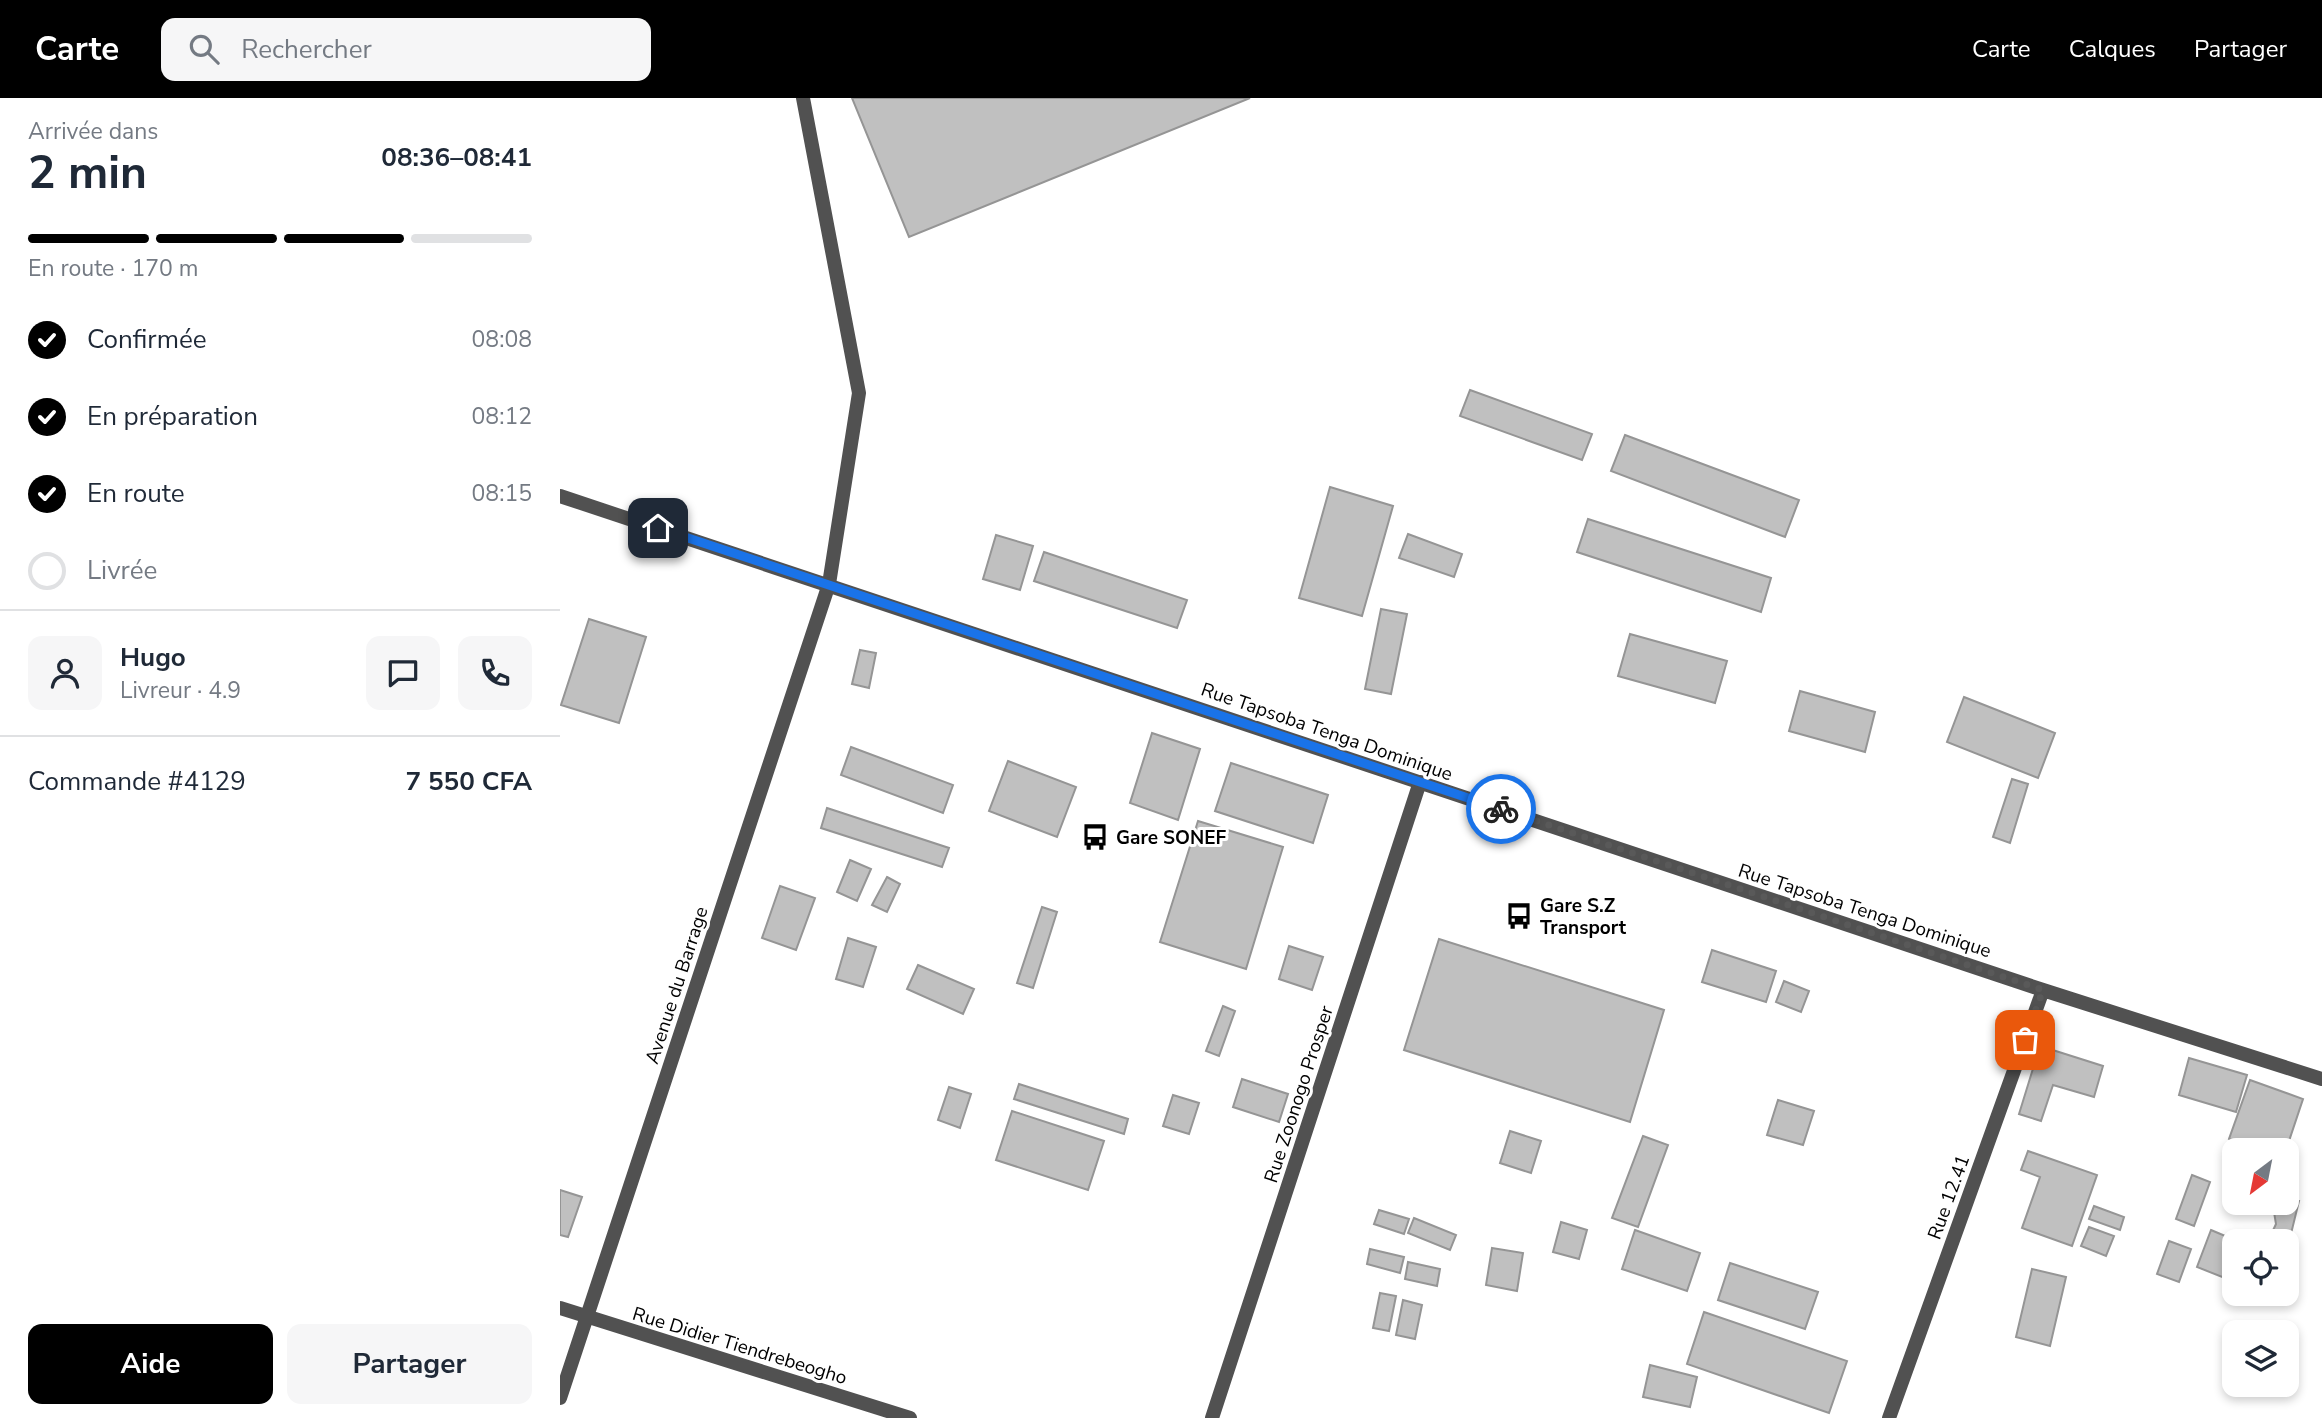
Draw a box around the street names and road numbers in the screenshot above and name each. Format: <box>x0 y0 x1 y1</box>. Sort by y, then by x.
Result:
street label: Rue Tapsoba Tenga Dominique <box>1197 677 1456 787</box>
street label: Rue Tapsoba Tenga Dominique <box>1735 858 1995 964</box>
street label: Avenue du Barrage <box>639 903 715 1067</box>
street label: Rue Zoonogo Prosper <box>1258 1002 1340 1186</box>
street label: Rue 12.41 <box>1922 1151 1976 1243</box>
street label: Rue Didier Tiendrebeogho <box>629 1301 850 1391</box>

